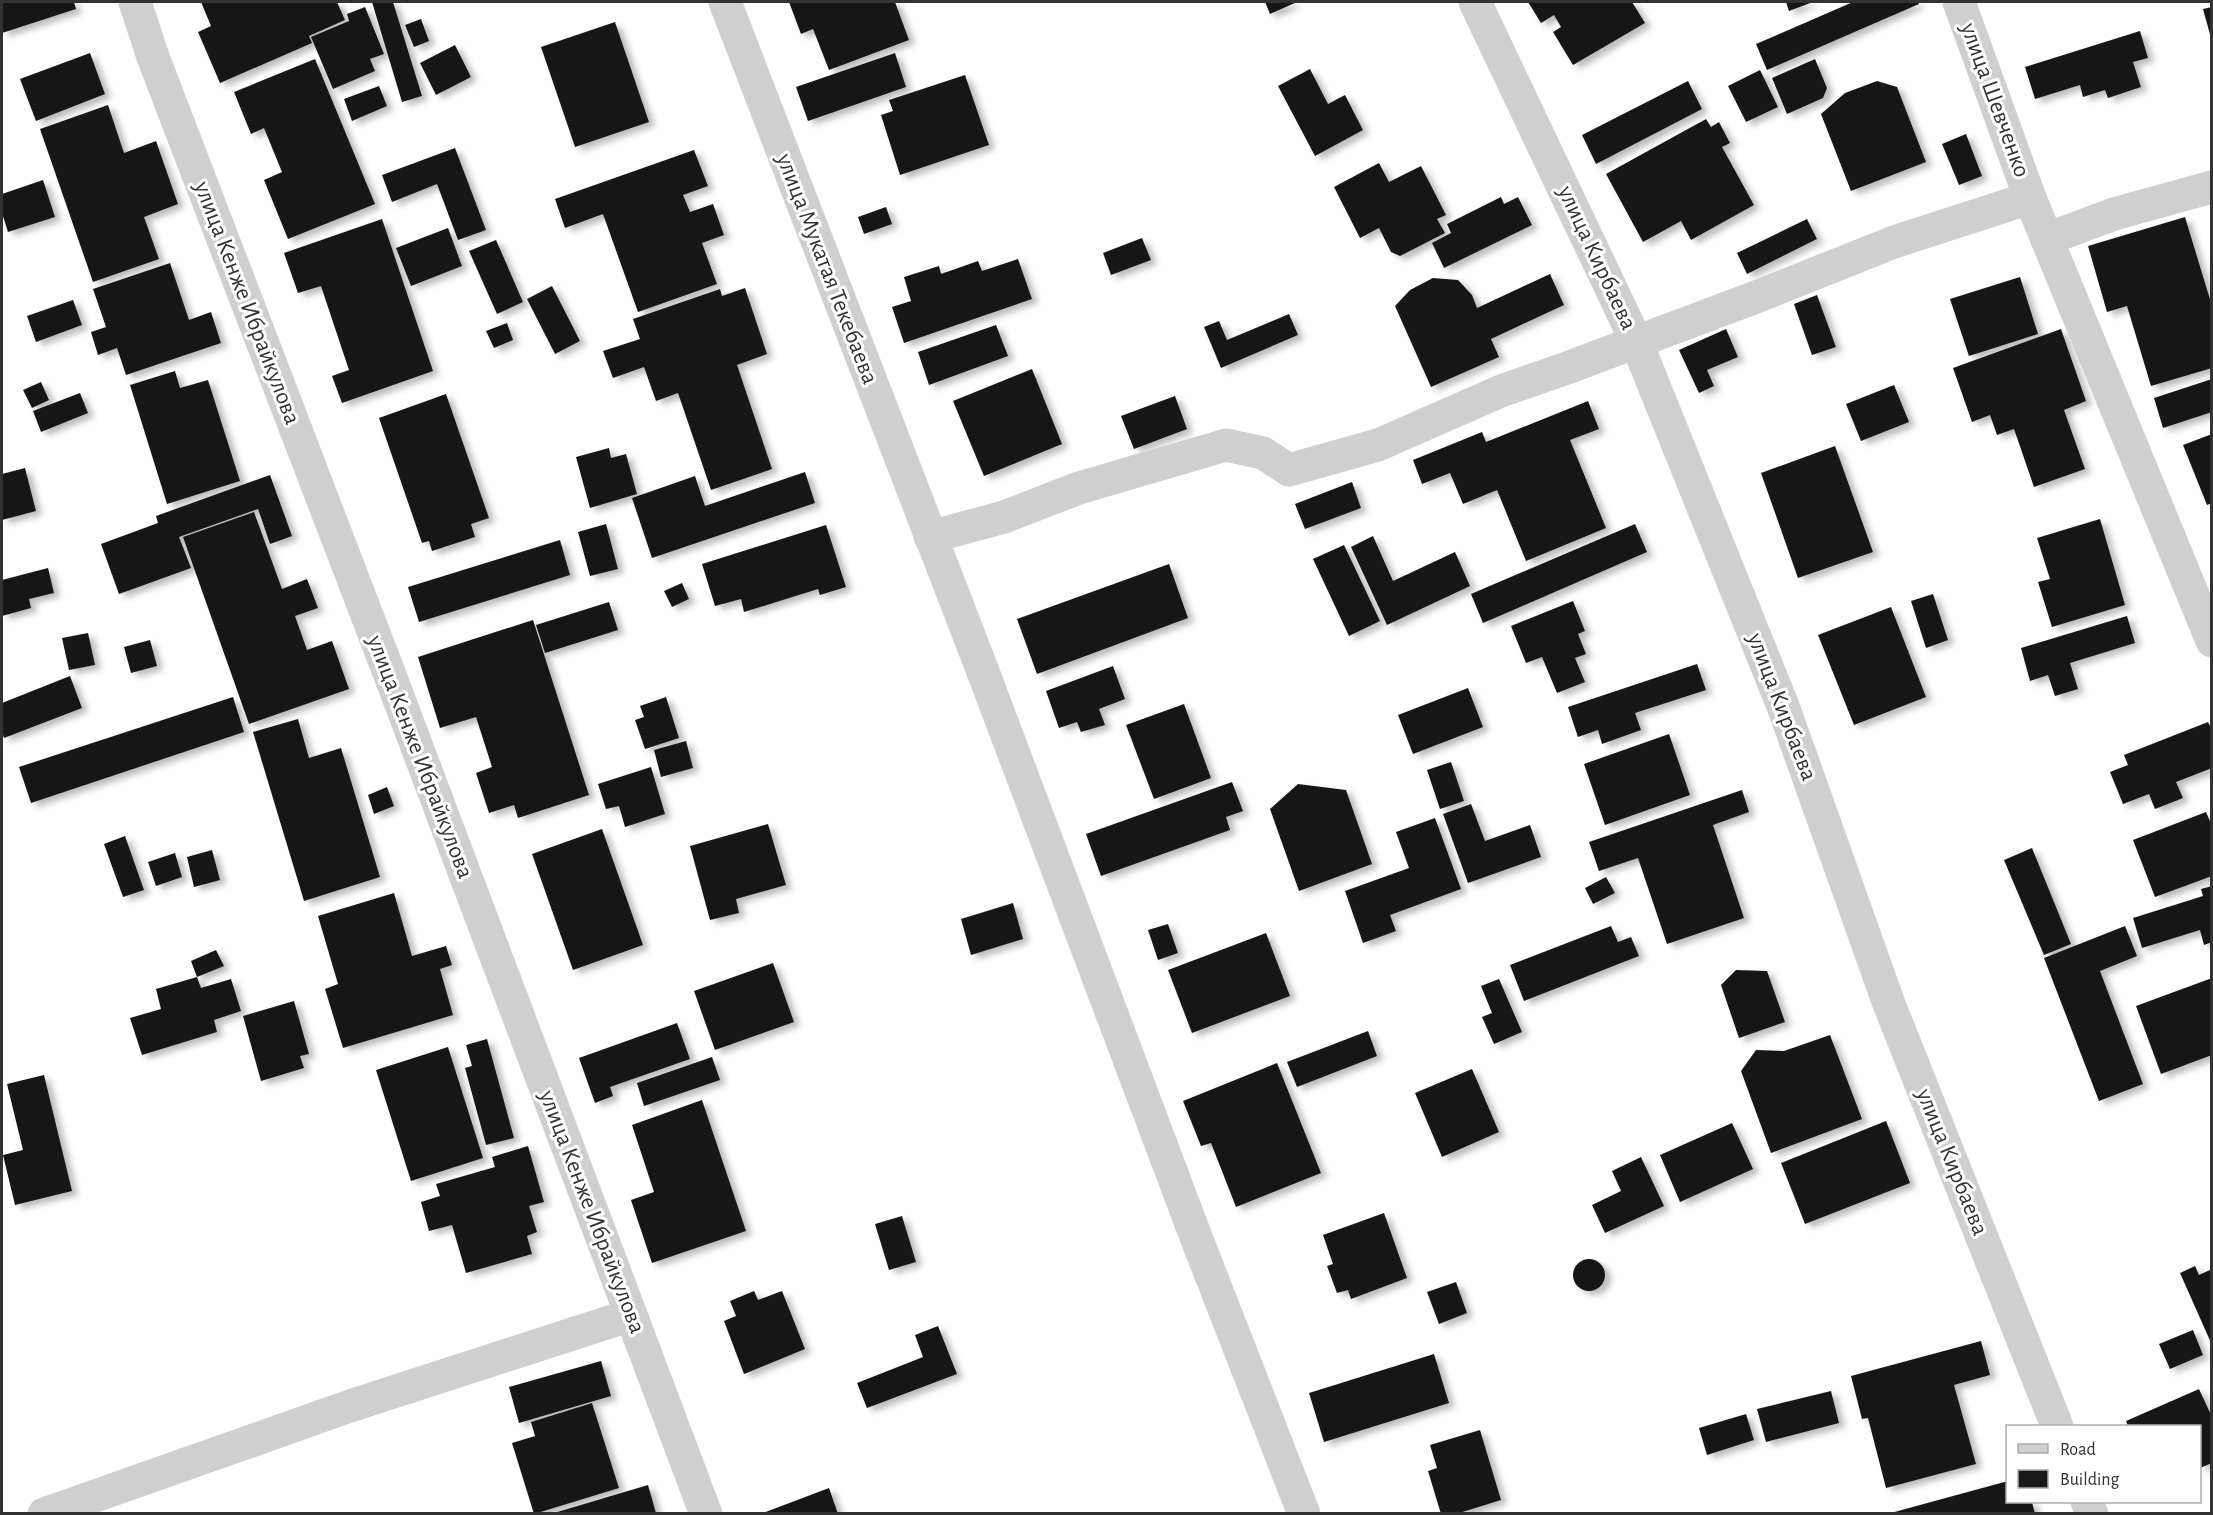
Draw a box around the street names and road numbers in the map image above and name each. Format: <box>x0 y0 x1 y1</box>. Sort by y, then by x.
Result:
street label: улица Шевченко <box>1956 19 2034 180</box>
street label: улица Мукатая Текебаева <box>772 150 882 388</box>
street label: улица Кенже Ибрайкулова <box>189 177 304 428</box>
street label: улица Кирбаева <box>1553 181 1641 334</box>
street label: улица Кирбаева <box>1743 629 1821 784</box>
street label: улица Кенже Ибрайкулова <box>362 631 477 882</box>
street label: улица Кирбаева <box>1911 1084 1992 1239</box>
street label: улица Кенже Ибрайкулова <box>534 1086 649 1337</box>

